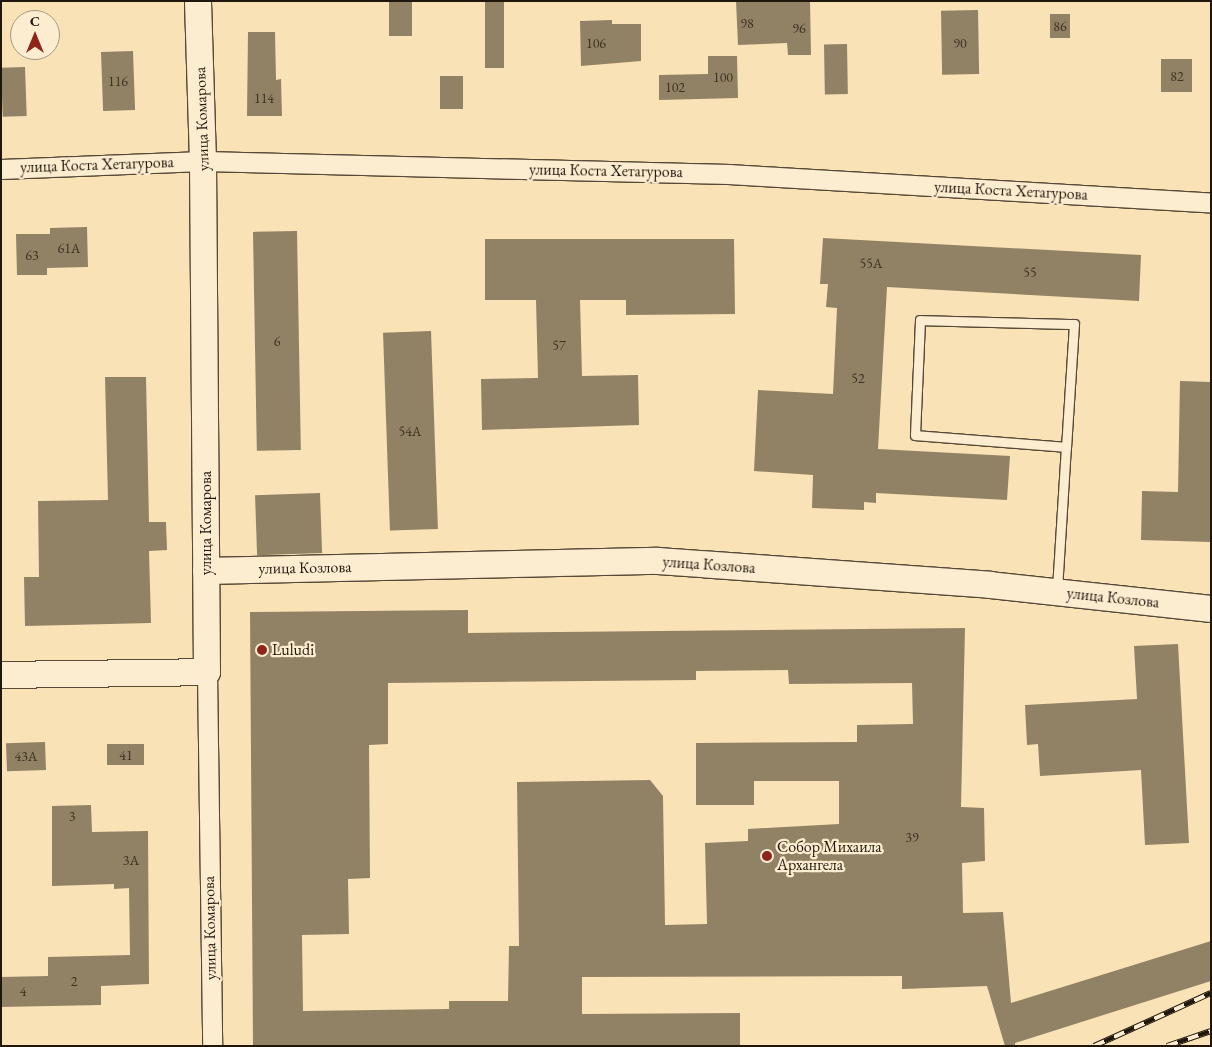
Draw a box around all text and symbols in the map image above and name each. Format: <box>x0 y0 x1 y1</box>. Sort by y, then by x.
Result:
north arrow <box>10 10 60 60</box>
text: С <box>30 12 40 30</box>
house number: 98 <box>740 15 754 31</box>
house number: 86 <box>1053 18 1067 34</box>
house number: 96 <box>792 20 806 36</box>
house number: 106 <box>586 35 606 51</box>
house number: 90 <box>953 35 967 51</box>
street label: улица Комарова <box>191 67 213 171</box>
house number: 82 <box>1170 68 1184 84</box>
house number: 100 <box>713 69 733 85</box>
house number: 116 <box>108 73 128 89</box>
house number: 102 <box>665 79 685 95</box>
house number: 114 <box>254 90 274 106</box>
street label: улица Коста Хетагурова <box>20 153 174 177</box>
street label: улица Коста Хетагурова <box>529 160 683 182</box>
street label: улица Коста Хетагурова <box>934 177 1088 205</box>
house number: 61А <box>57 240 81 256</box>
house number: 63 <box>25 247 39 263</box>
house number: 55А <box>859 255 883 271</box>
house number: 55 <box>1023 264 1037 280</box>
house number: 6 <box>274 333 280 349</box>
house number: 57 <box>552 337 566 353</box>
house number: 52 <box>851 370 865 386</box>
house number: 54А <box>398 423 422 439</box>
street label: улица Комарова <box>196 471 216 575</box>
street label: улица Козлова <box>662 552 756 578</box>
street label: улица Козлова <box>258 558 352 578</box>
street label: улица Козлова <box>1066 584 1160 612</box>
place label: Luludi <box>272 640 314 660</box>
marker: Luludi <box>256 644 268 656</box>
house number: 41 <box>119 747 133 763</box>
house number: 43А <box>14 748 38 764</box>
house number: 3 <box>69 808 75 824</box>
house number: 39 <box>905 829 919 845</box>
place label: Собор Михаила Архангела <box>777 837 882 875</box>
marker: Собор Михаила Архангела <box>761 850 773 862</box>
house number: 3А <box>123 852 139 868</box>
street label: улица Комарова <box>199 876 221 980</box>
house number: 2 <box>71 973 77 989</box>
house number: 4 <box>20 983 26 999</box>

